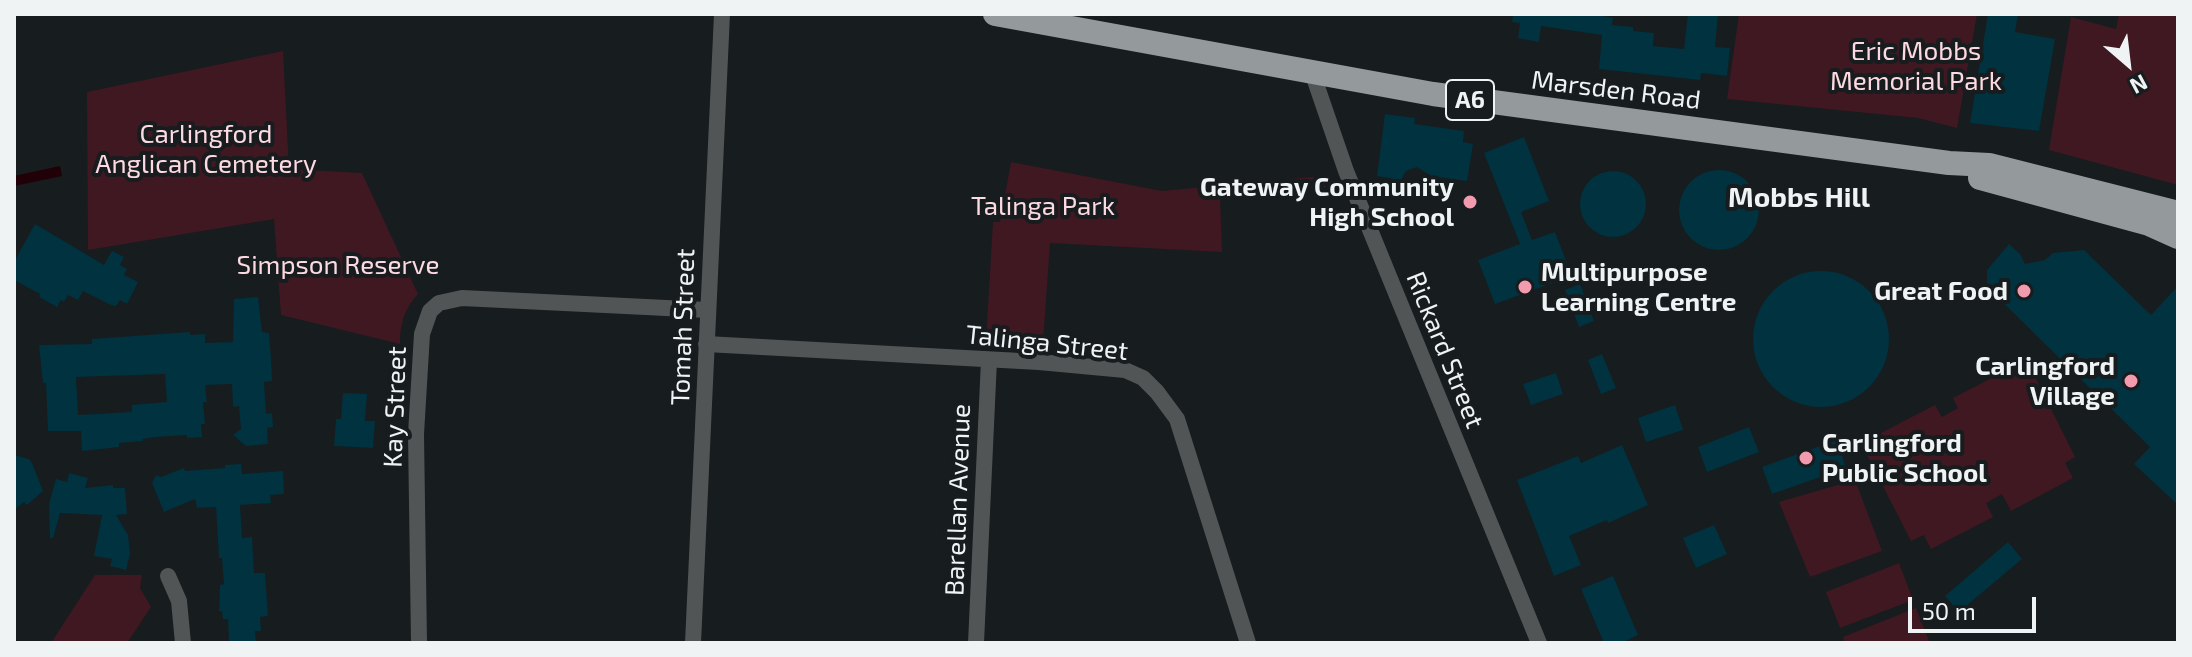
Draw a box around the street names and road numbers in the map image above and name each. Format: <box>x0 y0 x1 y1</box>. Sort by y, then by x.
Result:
street label: Marsden Road <box>1530 64 1702 116</box>
road number: A6 <box>1446 80 1494 120</box>
street label: Tomah Street <box>665 248 701 406</box>
street label: Rickard Street <box>1399 267 1491 433</box>
street label: Talinga Street <box>964 319 1130 367</box>
street label: Kay Street <box>377 346 413 468</box>
street label: Barellan Avenue <box>939 403 977 597</box>

